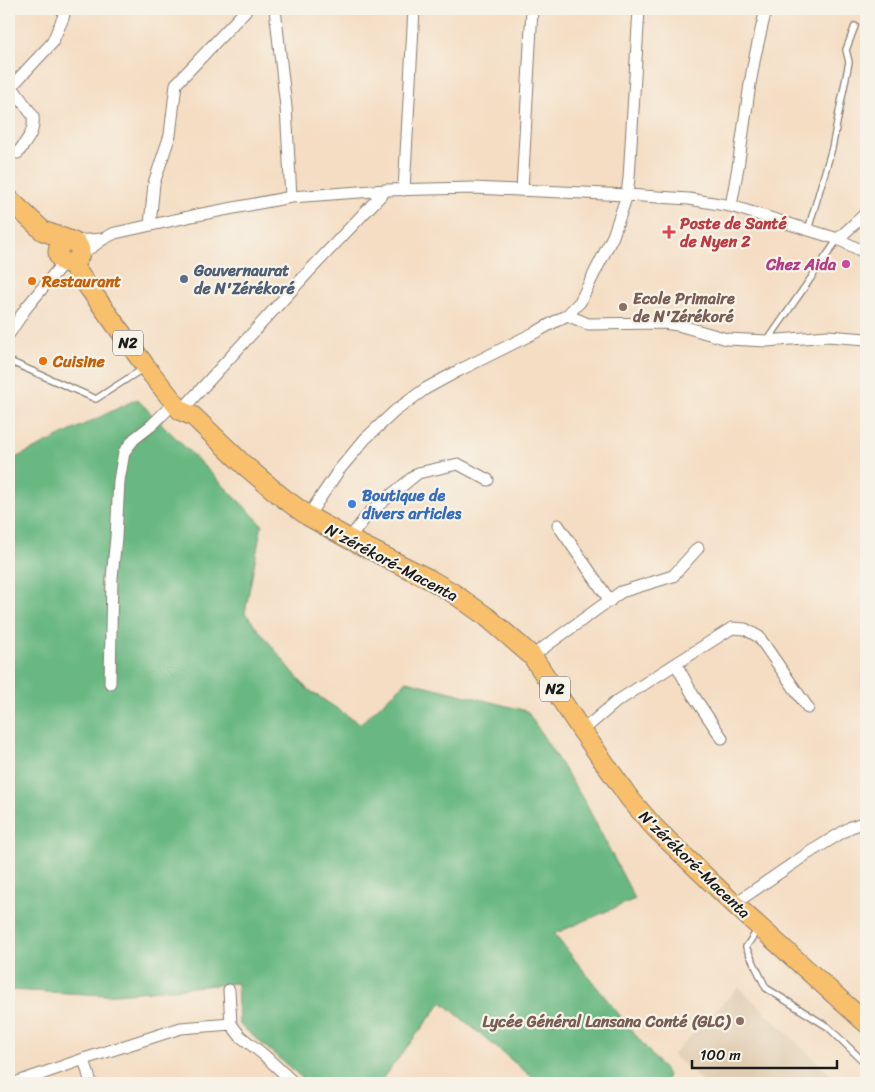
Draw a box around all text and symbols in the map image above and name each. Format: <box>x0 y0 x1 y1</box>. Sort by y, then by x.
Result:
place label: Poste de Santé de Nyen 2 <box>680 209 788 256</box>
marker: Poste de Santé de Nyen 2 <box>662 225 676 239</box>
place label: Chez Aida <box>765 250 837 279</box>
place label: Gouvernaurat de N'Zérékoré <box>193 256 296 303</box>
marker: Chez Aida <box>840 258 852 270</box>
place label: Restaurant <box>41 267 121 296</box>
marker: Gouvernaurat de N'Zérékoré <box>178 273 190 285</box>
marker: Restaurant <box>26 275 38 287</box>
place label: Ecole Primaire de N'Zérékoré <box>633 284 735 331</box>
marker: Ecole Primaire de N'Zérékoré <box>617 301 629 313</box>
road number: N2 <box>113 330 143 356</box>
place label: Cuisine <box>52 347 105 376</box>
marker: Cuisine <box>37 355 49 367</box>
place label: Boutique de divers articles <box>362 481 462 528</box>
marker: Boutique de divers articles <box>346 498 358 510</box>
street label: N'zérékoré-Macenta <box>320 515 463 610</box>
road number: N2 <box>540 676 570 702</box>
street label: N'zérékoré-Macenta <box>632 803 758 926</box>
place label: Lycée Général Lansana Conté (GLC) <box>483 1007 731 1036</box>
marker: Lycée Général Lansana Conté (GLC) <box>734 1015 746 1027</box>
scale bar <box>692 1037 838 1069</box>
text: 100 m <box>700 1042 741 1068</box>

